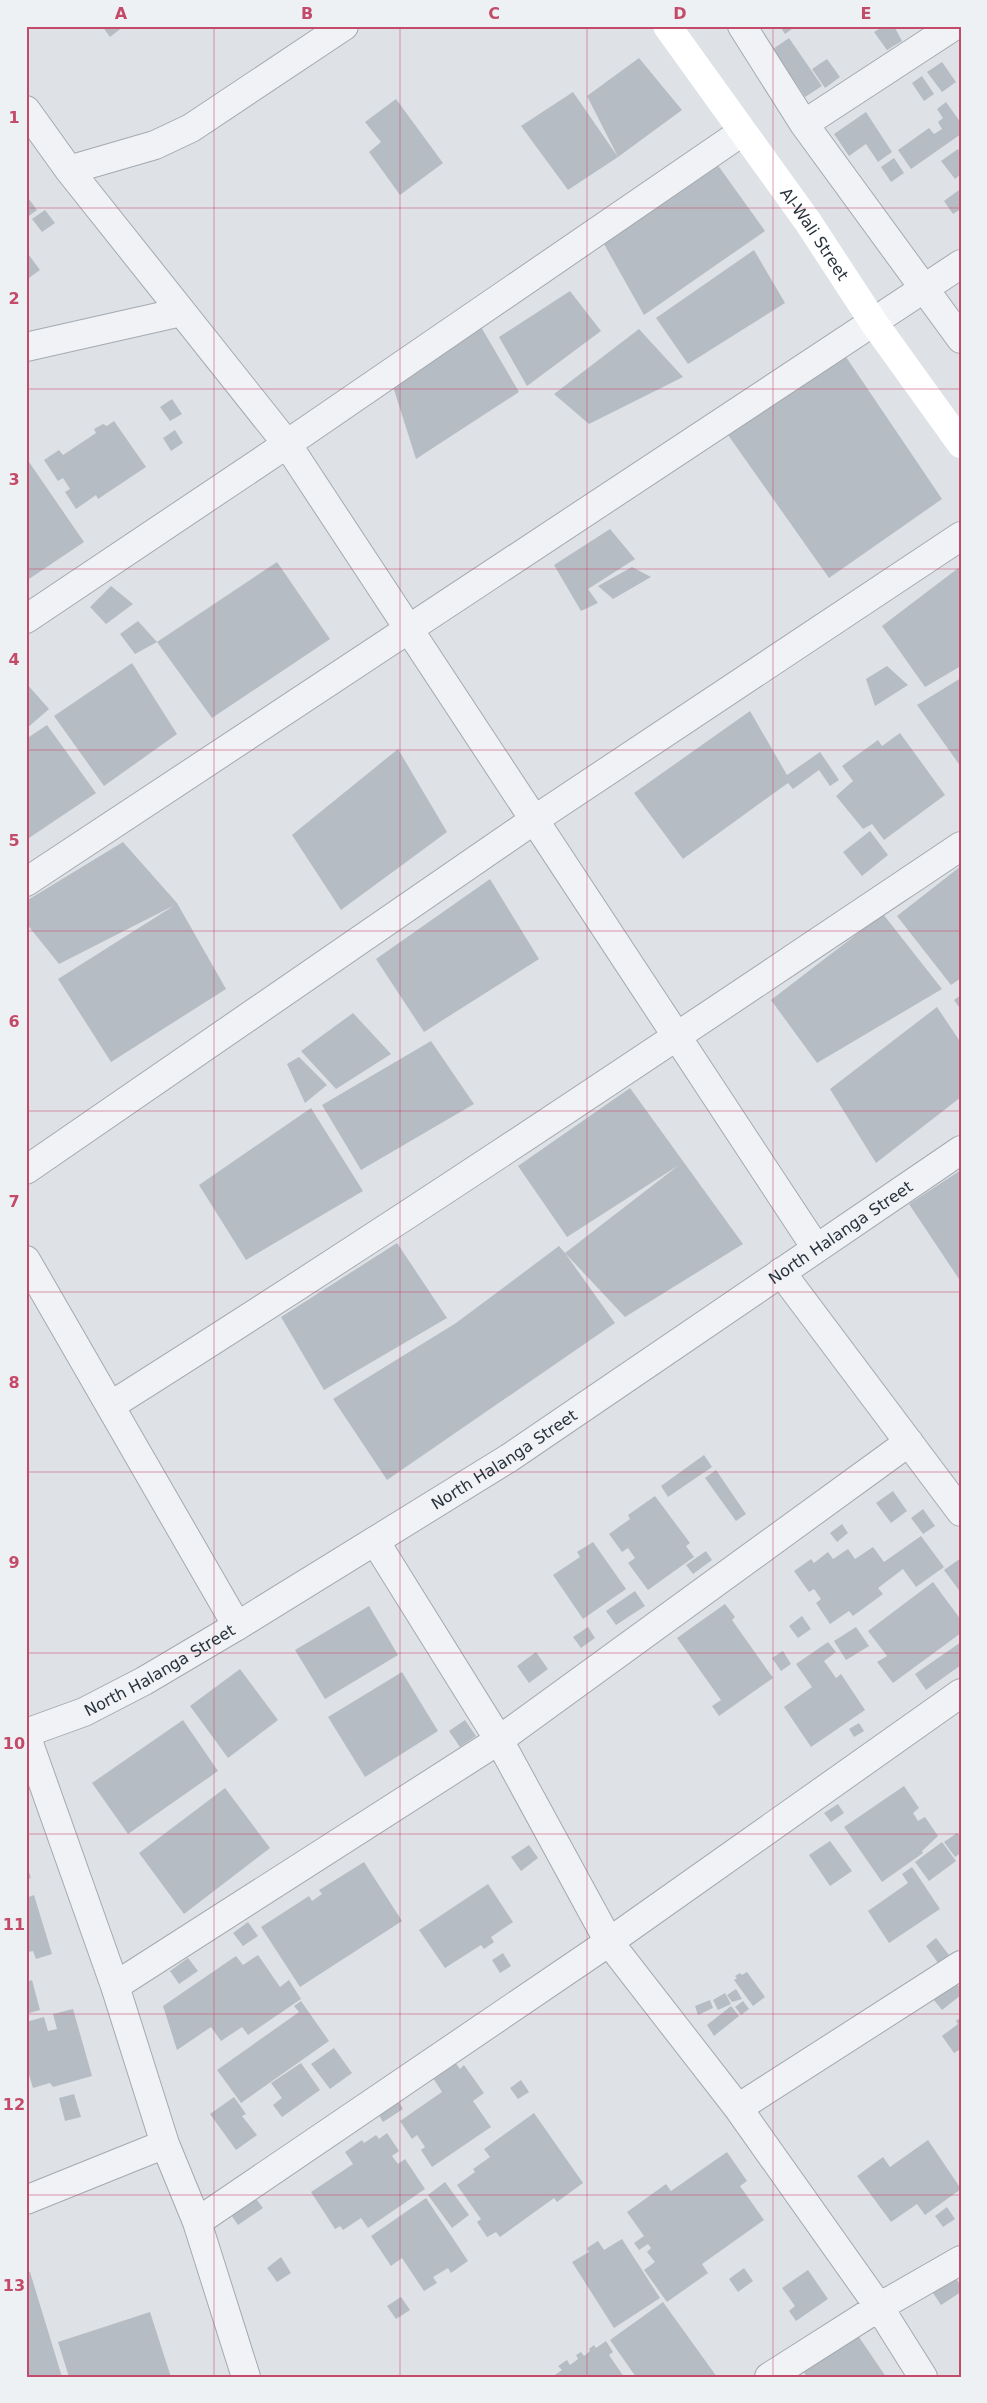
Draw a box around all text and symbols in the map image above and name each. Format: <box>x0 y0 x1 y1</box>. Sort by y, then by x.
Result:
text: A <box>115 4 128 23</box>
text: B <box>301 4 313 23</box>
text: C <box>488 4 500 23</box>
text: D <box>673 4 687 23</box>
text: E <box>861 4 871 23</box>
text: 1 <box>8 108 20 127</box>
street label: Al-Wali Street <box>777 184 853 284</box>
text: 2 <box>8 289 20 308</box>
text: 3 <box>8 470 20 489</box>
text: 4 <box>8 650 20 669</box>
text: 5 <box>8 831 20 850</box>
text: 6 <box>8 1012 20 1031</box>
street label: North Halanga Street <box>765 1177 916 1288</box>
text: 7 <box>8 1192 20 1211</box>
text: 8 <box>8 1373 20 1392</box>
street label: North Halanga Street <box>428 1405 580 1513</box>
text: 9 <box>8 1553 20 1572</box>
street label: North Halanga Street <box>81 1620 238 1720</box>
text: 10 <box>3 1734 25 1753</box>
text: 11 <box>3 1915 25 1934</box>
text: 12 <box>3 2095 25 2114</box>
text: 13 <box>3 2276 25 2295</box>

